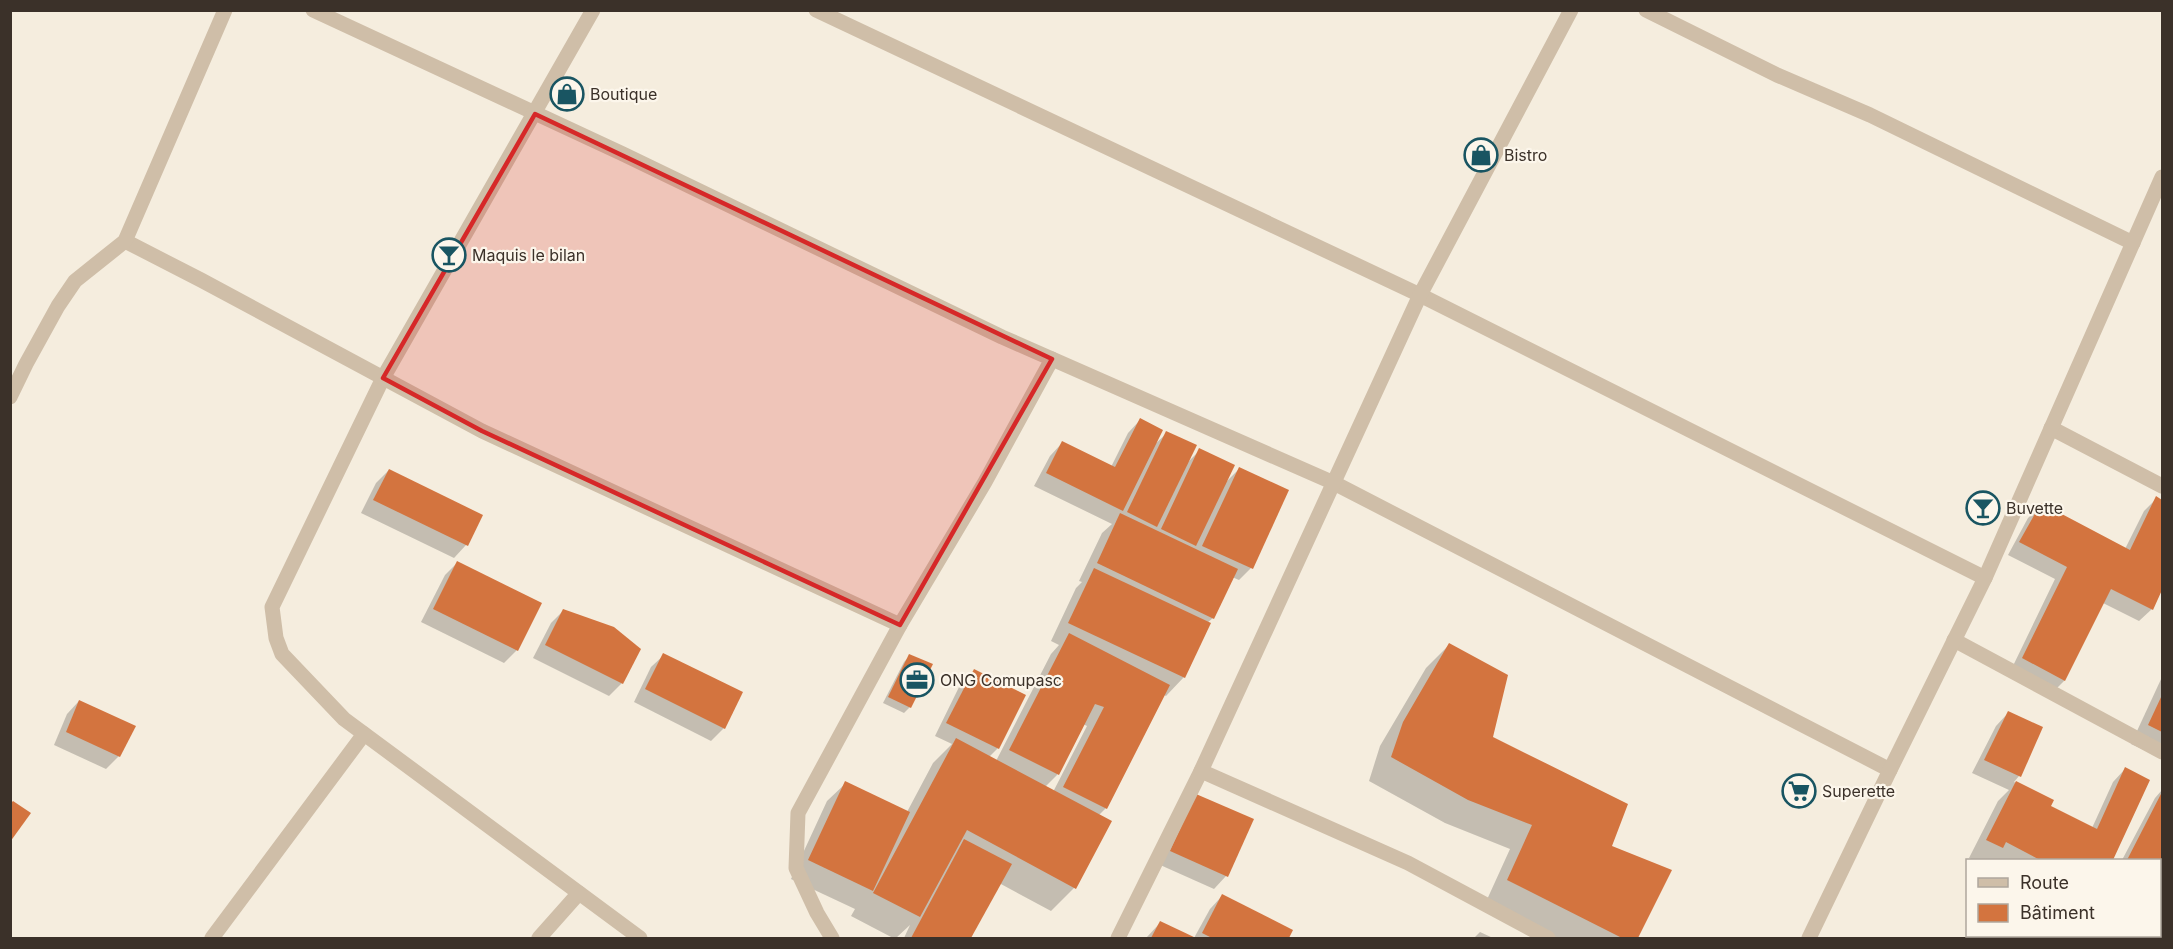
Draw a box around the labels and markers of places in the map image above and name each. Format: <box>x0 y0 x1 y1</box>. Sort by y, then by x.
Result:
shop icon: Boutique <box>549 76 585 112</box>
place label: Boutique <box>590 84 657 104</box>
shop icon: Bistro <box>1463 137 1499 173</box>
place label: Bistro <box>1504 145 1547 165</box>
bar icon: Maquis le bilan <box>431 237 467 273</box>
place label: Maquis le bilan <box>472 245 585 265</box>
bar icon: Buvette <box>1965 490 2001 526</box>
place label: Buvette <box>2006 498 2063 518</box>
office icon: ONG Comupasc <box>899 662 935 698</box>
place label: ONG Comupasc <box>940 670 1062 690</box>
supermarket icon: Superette <box>1781 773 1817 809</box>
place label: Superette <box>1822 781 1895 801</box>

